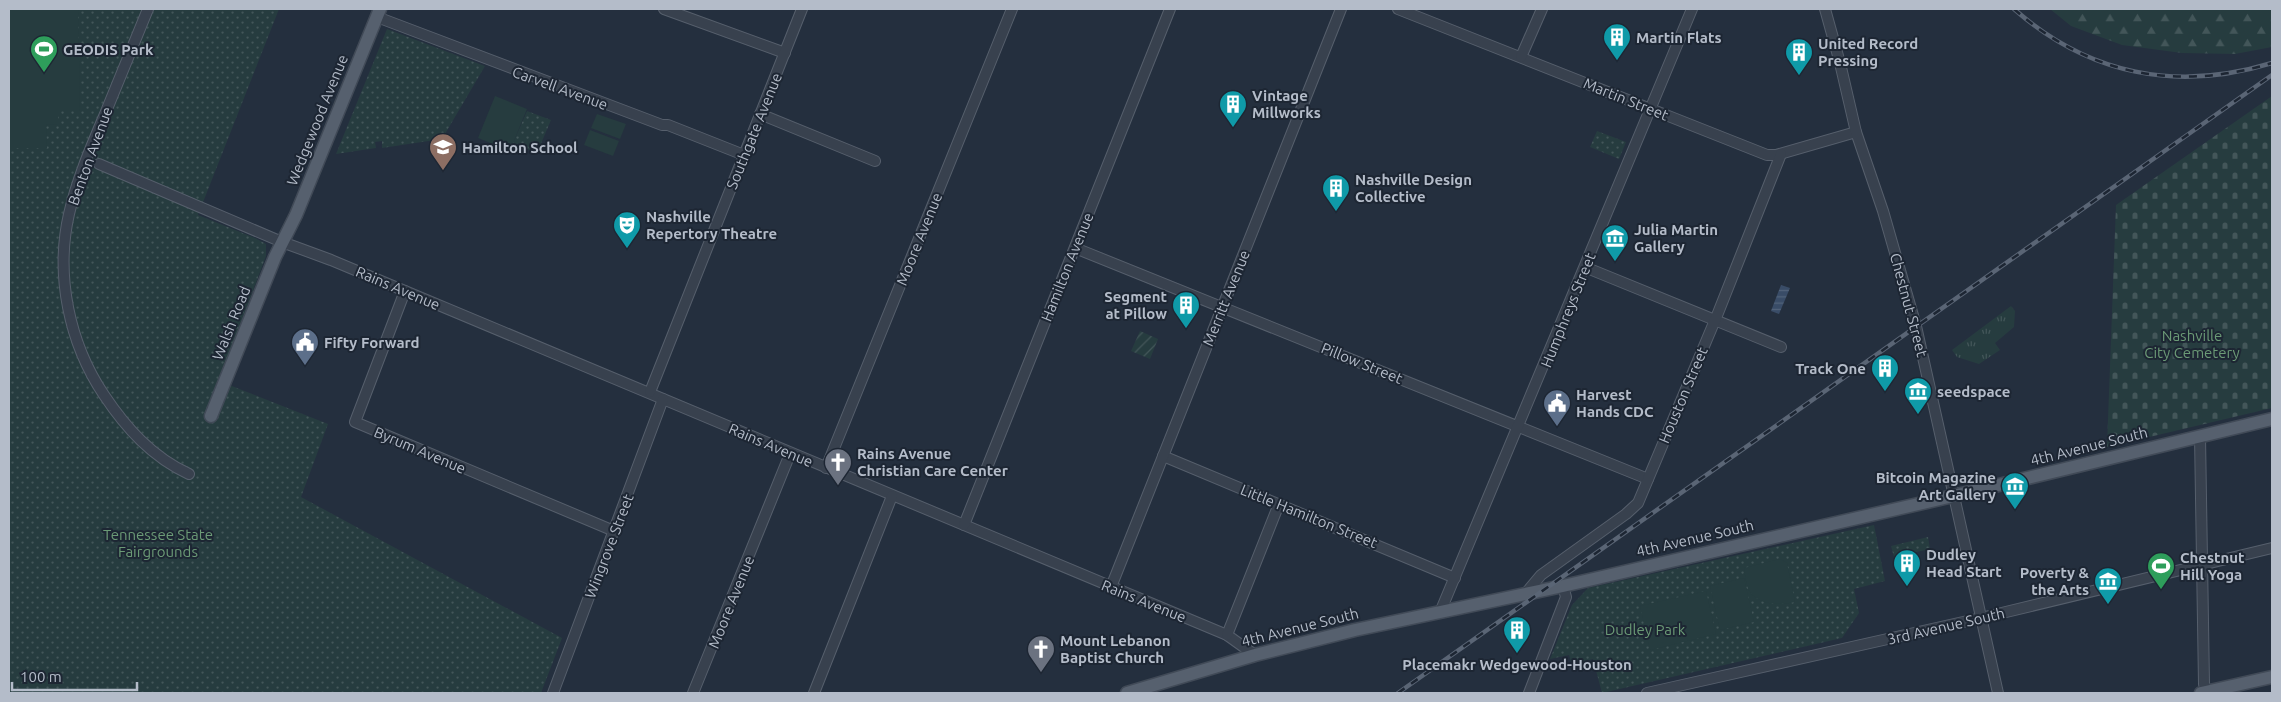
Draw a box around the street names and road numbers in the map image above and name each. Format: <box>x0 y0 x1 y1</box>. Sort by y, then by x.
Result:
street label: Wedgewood Avenue <box>283 52 351 188</box>
street label: Carvell Avenue <box>510 63 610 113</box>
street label: Southgate Avenue <box>723 70 785 192</box>
street label: Martin Street <box>1581 74 1671 124</box>
street label: Benton Avenue <box>64 104 116 208</box>
street label: Moore Avenue <box>893 190 945 288</box>
street label: Hamilton Avenue <box>1037 210 1097 324</box>
street label: Merritt Avenue <box>1199 247 1253 349</box>
street label: Humphreys Street <box>1537 250 1599 370</box>
street label: Chestnut Street <box>1887 251 1931 359</box>
street label: Rains Avenue <box>353 263 443 313</box>
street label: Walsh Road <box>208 284 254 362</box>
street label: Pillow Street <box>1319 339 1405 387</box>
street label: Houston Street <box>1655 344 1711 446</box>
street label: Rains Avenue <box>726 420 816 470</box>
street label: Byrum Avenue <box>372 423 468 477</box>
street label: 4th Avenue South <box>2029 423 2149 469</box>
street label: Little Hamilton Street <box>1238 481 1380 551</box>
street label: Wingrove Street <box>581 491 637 601</box>
street label: 4th Avenue South <box>1635 516 1755 560</box>
street label: Moore Avenue <box>705 553 757 651</box>
street label: Rains Avenue <box>1099 576 1189 626</box>
street label: 4th Avenue South <box>1240 604 1360 650</box>
street label: 3rd Avenue South <box>1886 604 2006 648</box>

